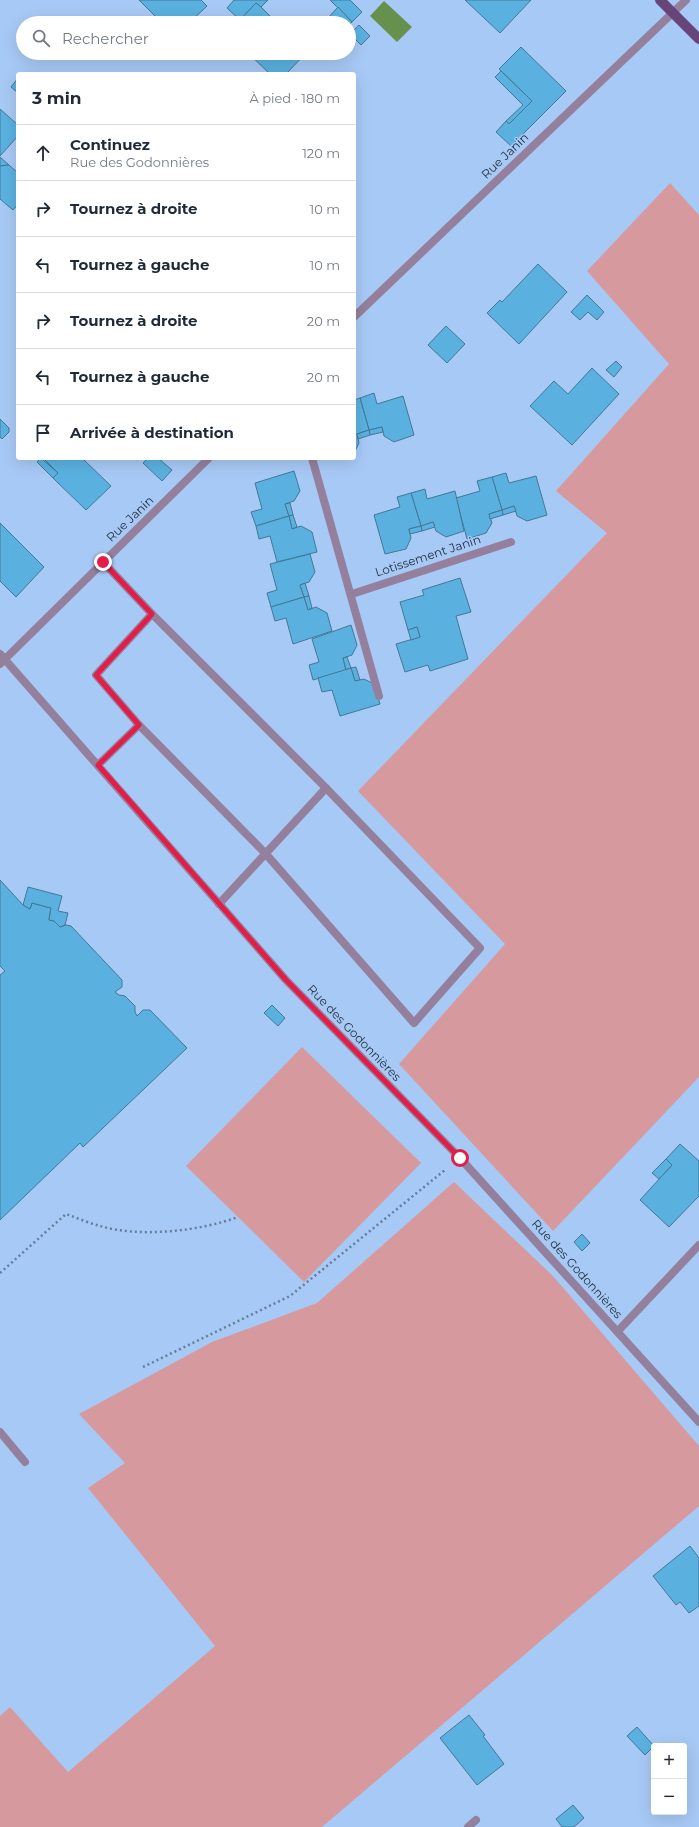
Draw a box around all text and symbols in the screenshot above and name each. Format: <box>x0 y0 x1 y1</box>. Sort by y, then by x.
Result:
search box <box>16 16 356 60</box>
icon: search <box>30 27 52 49</box>
text: Rechercher <box>62 29 149 48</box>
text: 3 min <box>32 88 82 108</box>
text: À pied · 180 m <box>249 90 340 106</box>
street label: Rue Janin <box>478 130 531 182</box>
text: Continuez <box>70 135 150 154</box>
icon: ahead <box>32 142 54 164</box>
text: 120 m <box>302 145 340 161</box>
text: Rue des Godonnières <box>70 154 209 170</box>
icon: right <box>32 198 54 220</box>
text: Tournez à droite <box>70 199 198 218</box>
text: 10 m <box>310 201 340 217</box>
icon: left <box>32 254 54 276</box>
text: Tournez à gauche <box>70 255 209 274</box>
text: 10 m <box>310 257 340 273</box>
icon: right <box>32 310 54 332</box>
text: Tournez à droite <box>70 311 198 330</box>
text: 20 m <box>307 313 340 329</box>
icon: left <box>32 366 54 388</box>
text: Tournez à gauche <box>70 367 209 386</box>
text: 20 m <box>307 369 340 385</box>
icon: arrive <box>32 422 54 444</box>
text: Arrivée à destination <box>70 423 234 442</box>
street label: Rue Janin <box>103 493 156 545</box>
street label: Lotissement Janin <box>373 531 483 580</box>
route end <box>94 553 112 571</box>
street label: Rue des Godonnières <box>304 981 404 1084</box>
route start <box>451 1149 469 1167</box>
street label: Rue des Godonnières <box>529 1216 626 1322</box>
map controls <box>651 1743 687 1815</box>
button: + <box>651 1743 687 1779</box>
button: − <box>651 1779 687 1815</box>

